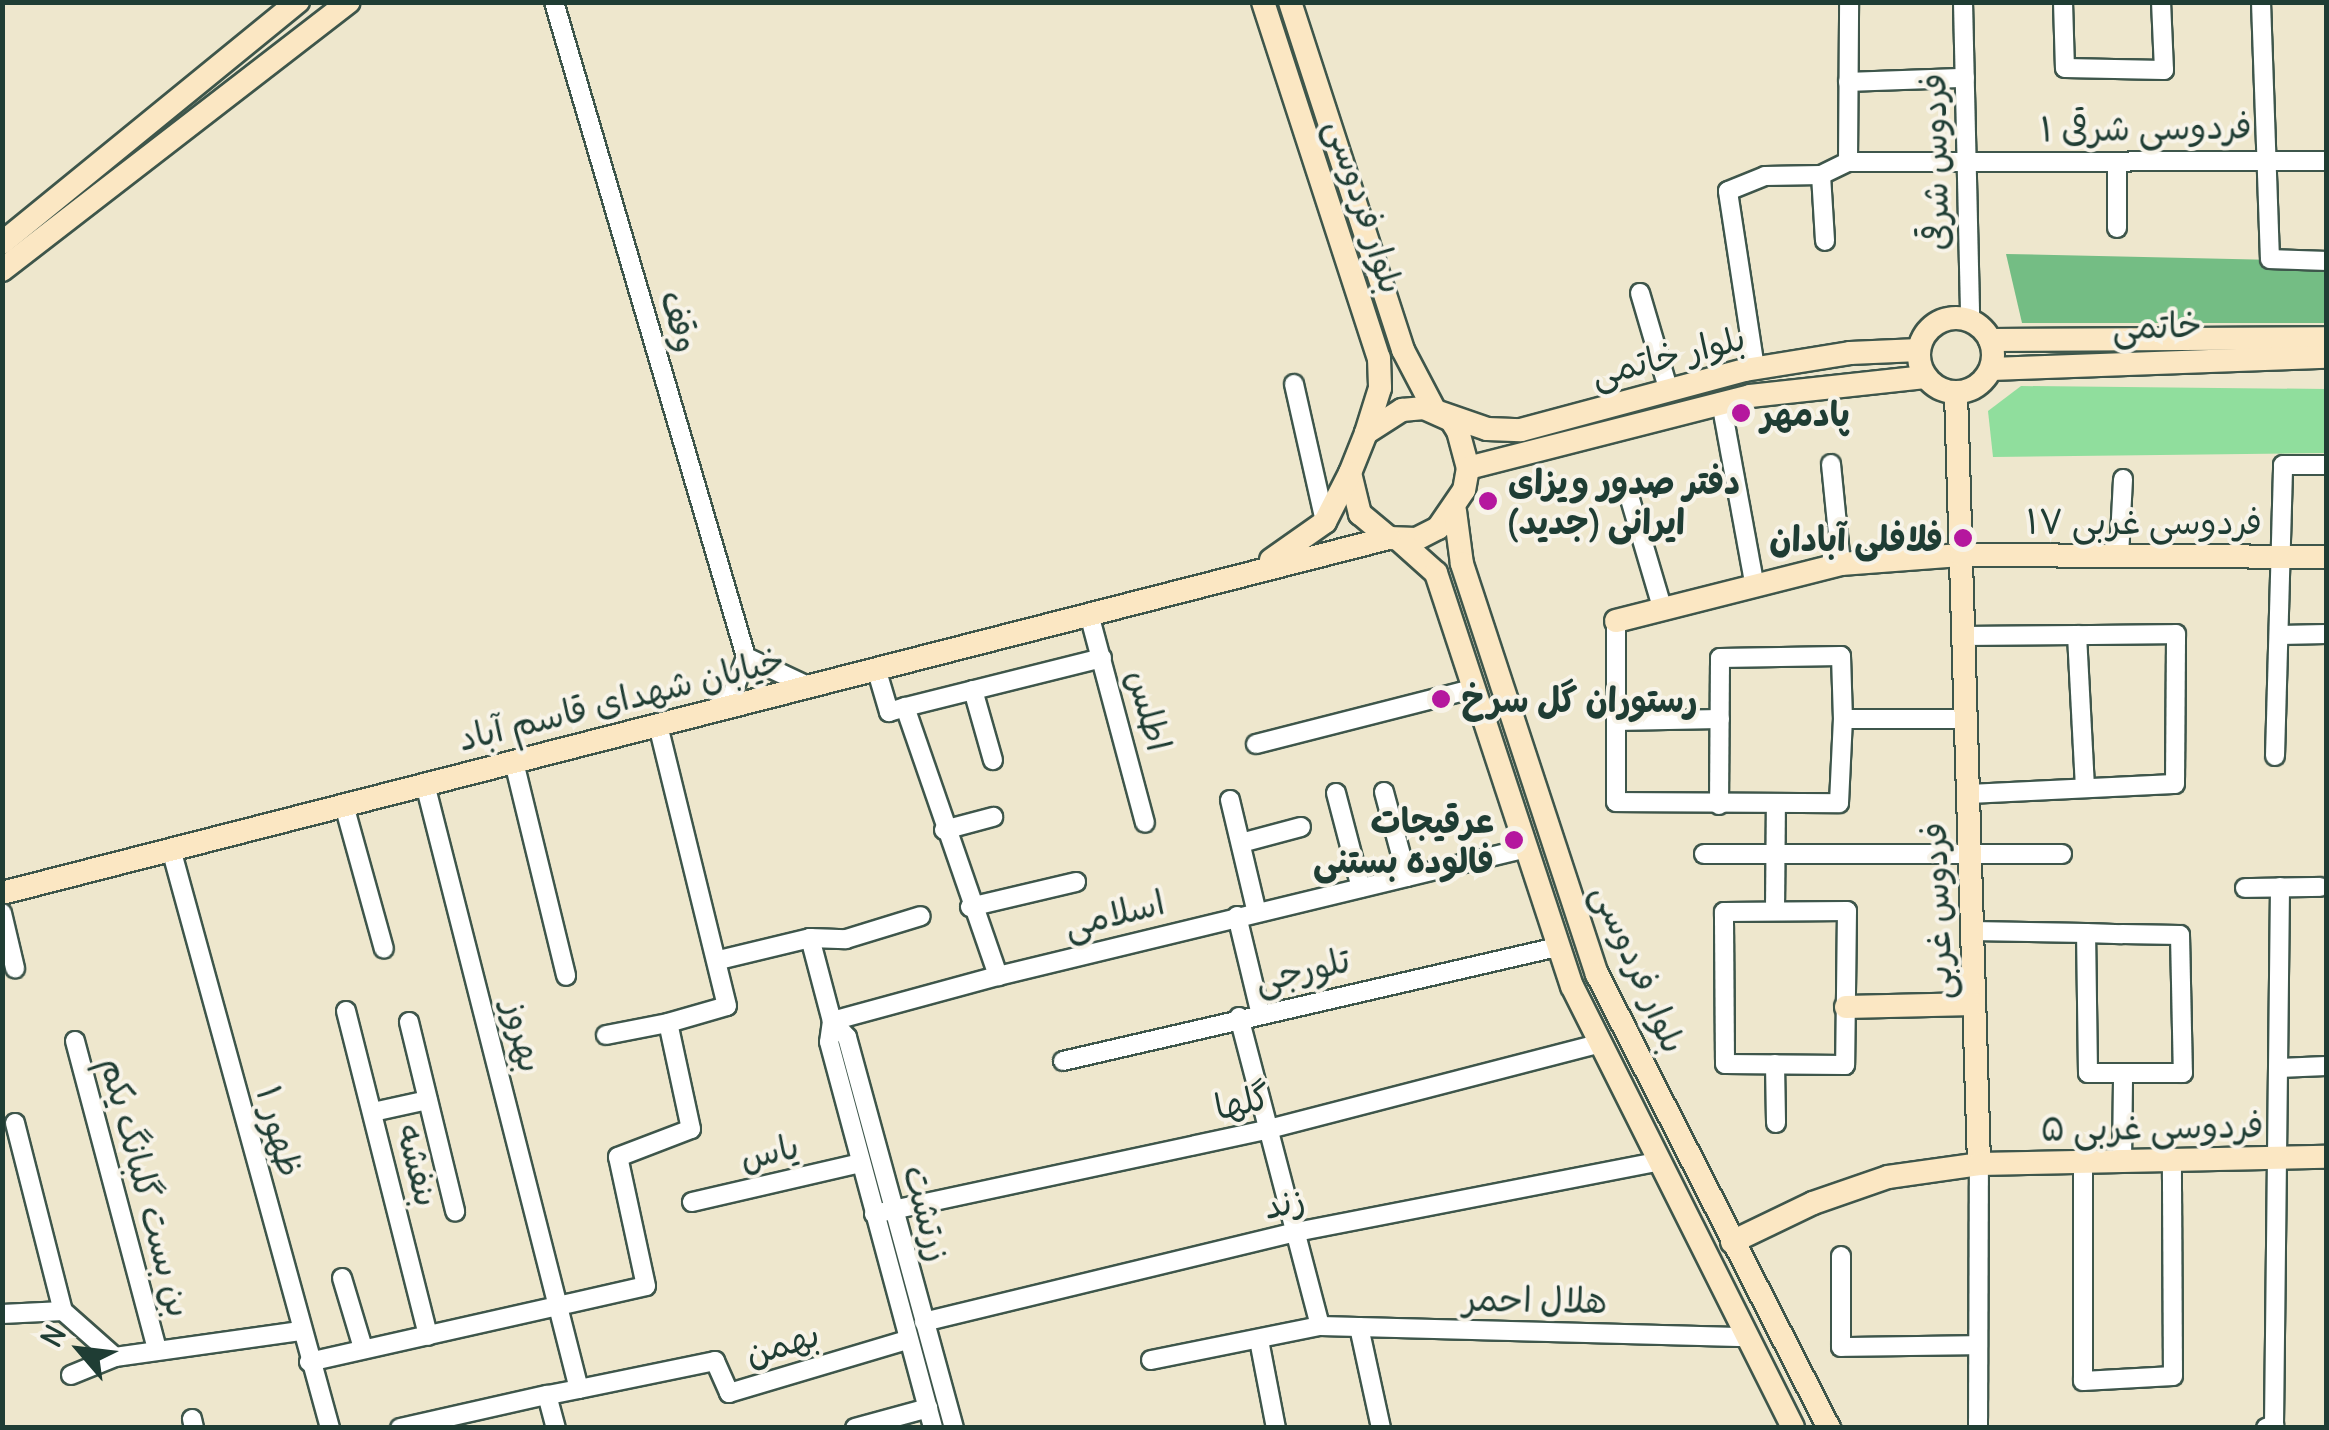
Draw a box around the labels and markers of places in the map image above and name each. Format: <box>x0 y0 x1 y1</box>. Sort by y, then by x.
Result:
place label: پادمهر <box>1761 392 1850 434</box>
marker: پادمهر <box>1730 402 1752 424</box>
place label: دفتر صدور ویزای ایرانی (جدید) <box>1508 460 1740 542</box>
marker: دفتر صدور ویزای ایرانی (جدید) <box>1477 490 1499 512</box>
place label: فلافلی آبادان <box>1769 517 1943 559</box>
marker: فلافلی آبادان <box>1952 527 1974 549</box>
place label: رستوران گل سرخ <box>1461 678 1697 720</box>
marker: رستوران گل سرخ <box>1430 688 1452 710</box>
place label: عرقیجات فالوده بستنی <box>1313 799 1494 881</box>
marker: عرقیجات فالوده بستنی <box>1503 829 1525 851</box>

